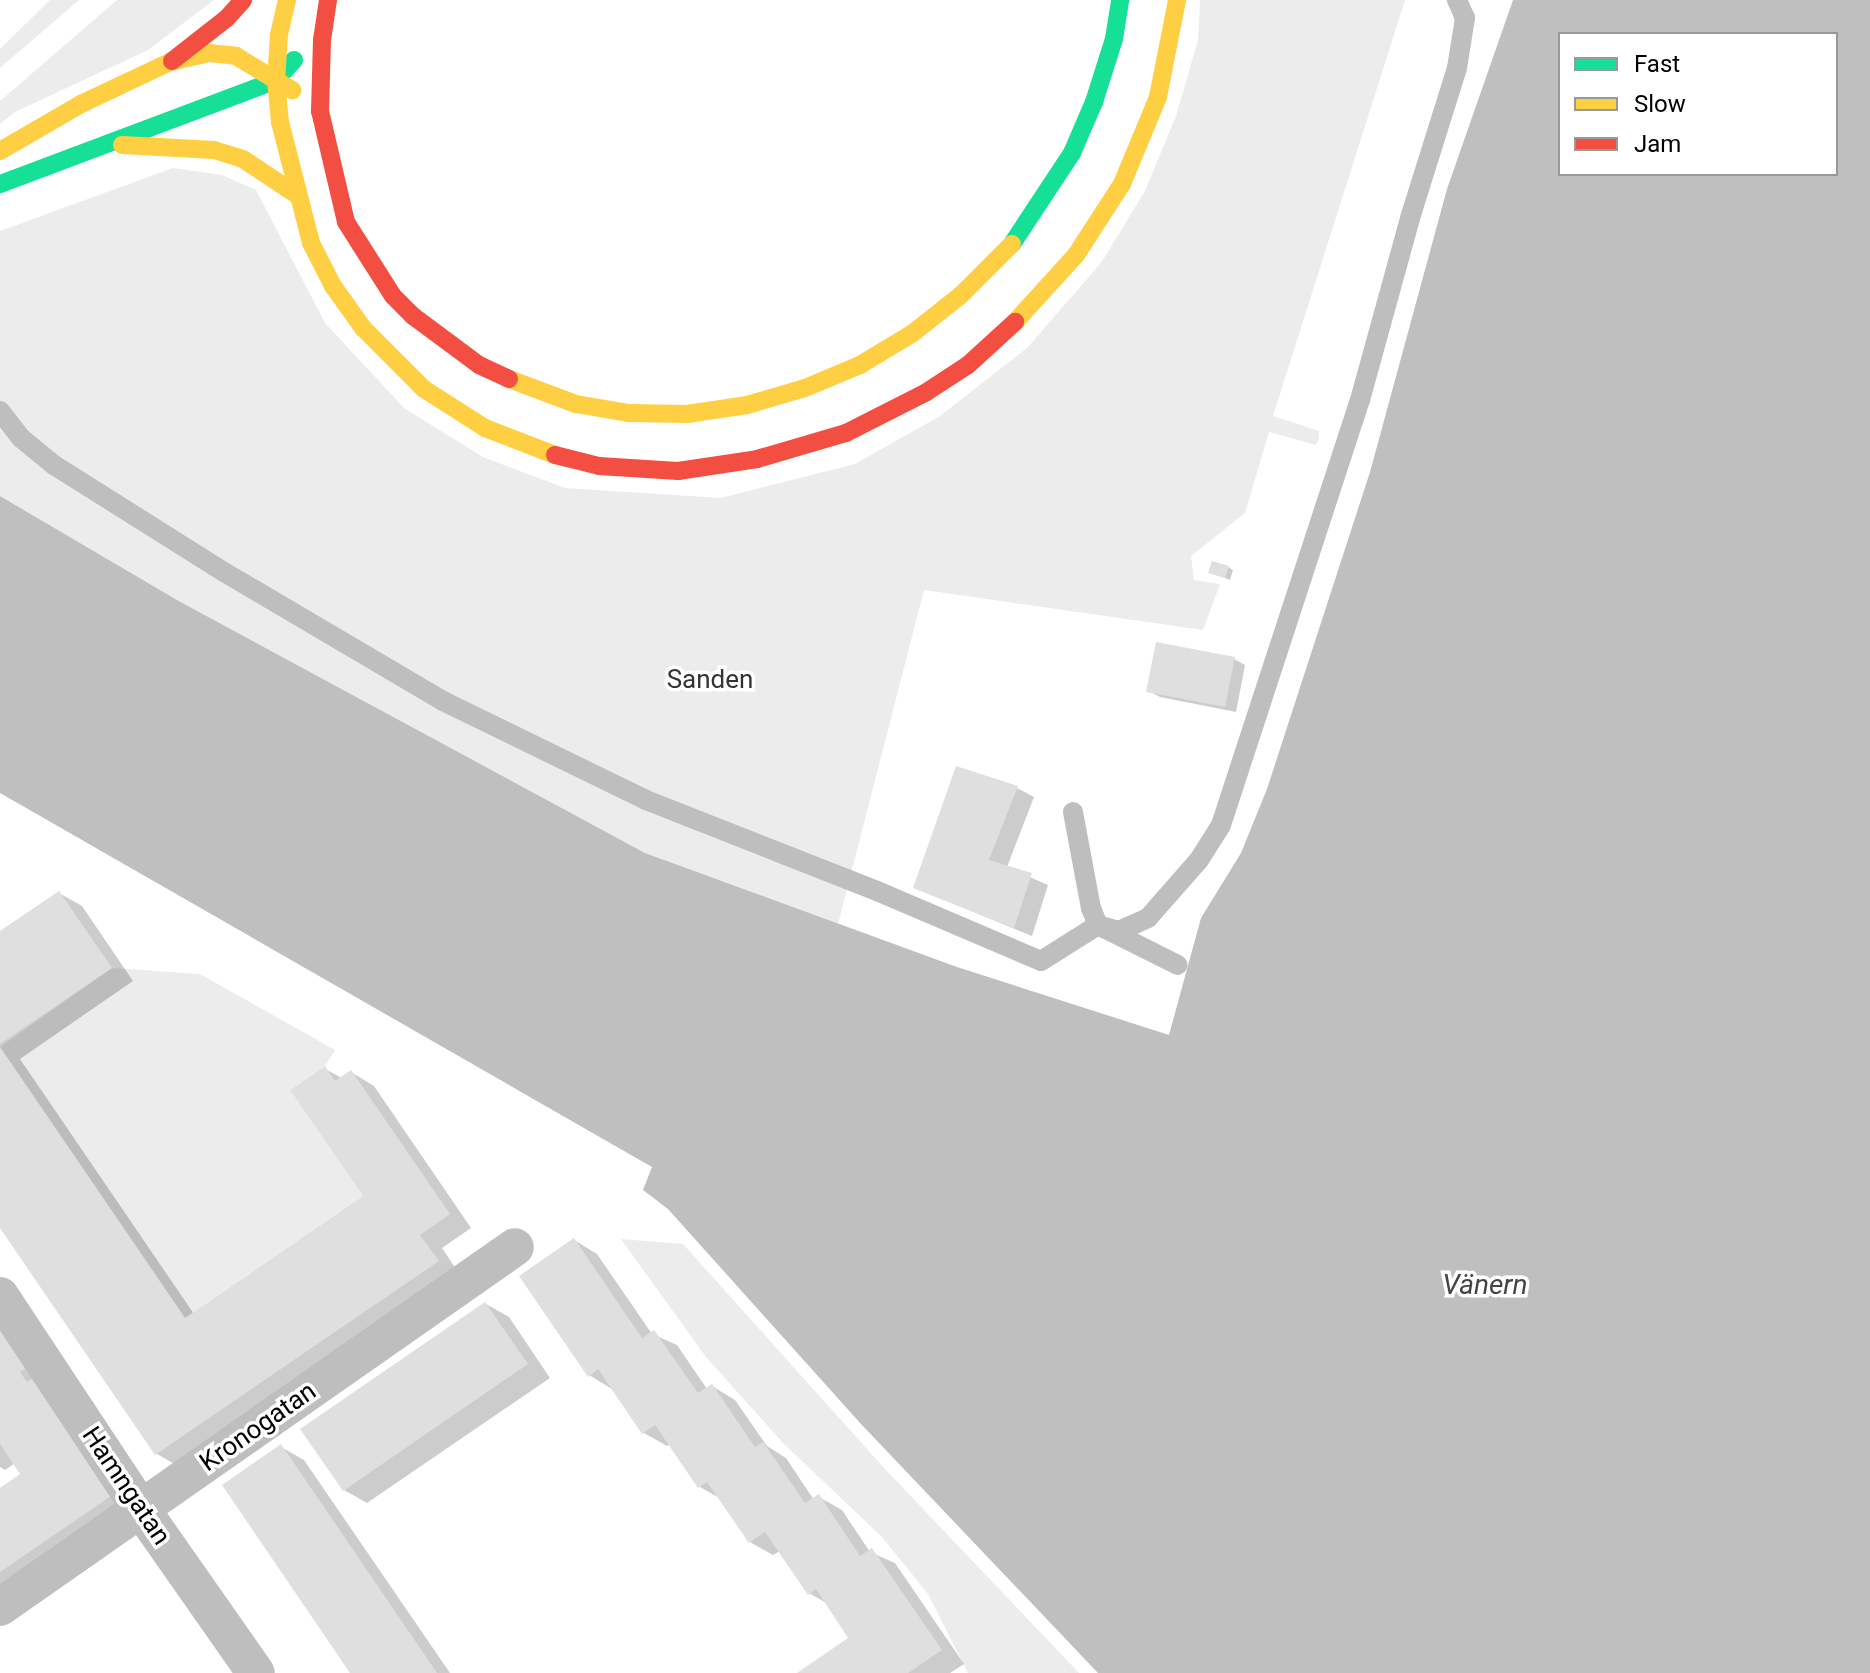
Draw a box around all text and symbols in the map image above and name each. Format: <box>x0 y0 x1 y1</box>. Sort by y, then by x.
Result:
legend <box>1558 32 1838 176</box>
text: Fast <box>1634 50 1680 78</box>
text: Slow <box>1634 90 1686 118</box>
text: Jam <box>1634 130 1681 158</box>
park label: Sanden <box>667 664 753 696</box>
water label: Vänern <box>1442 1268 1528 1302</box>
street label: Kronogatan <box>194 1376 322 1478</box>
street label: Hamngatan <box>75 1421 177 1551</box>

